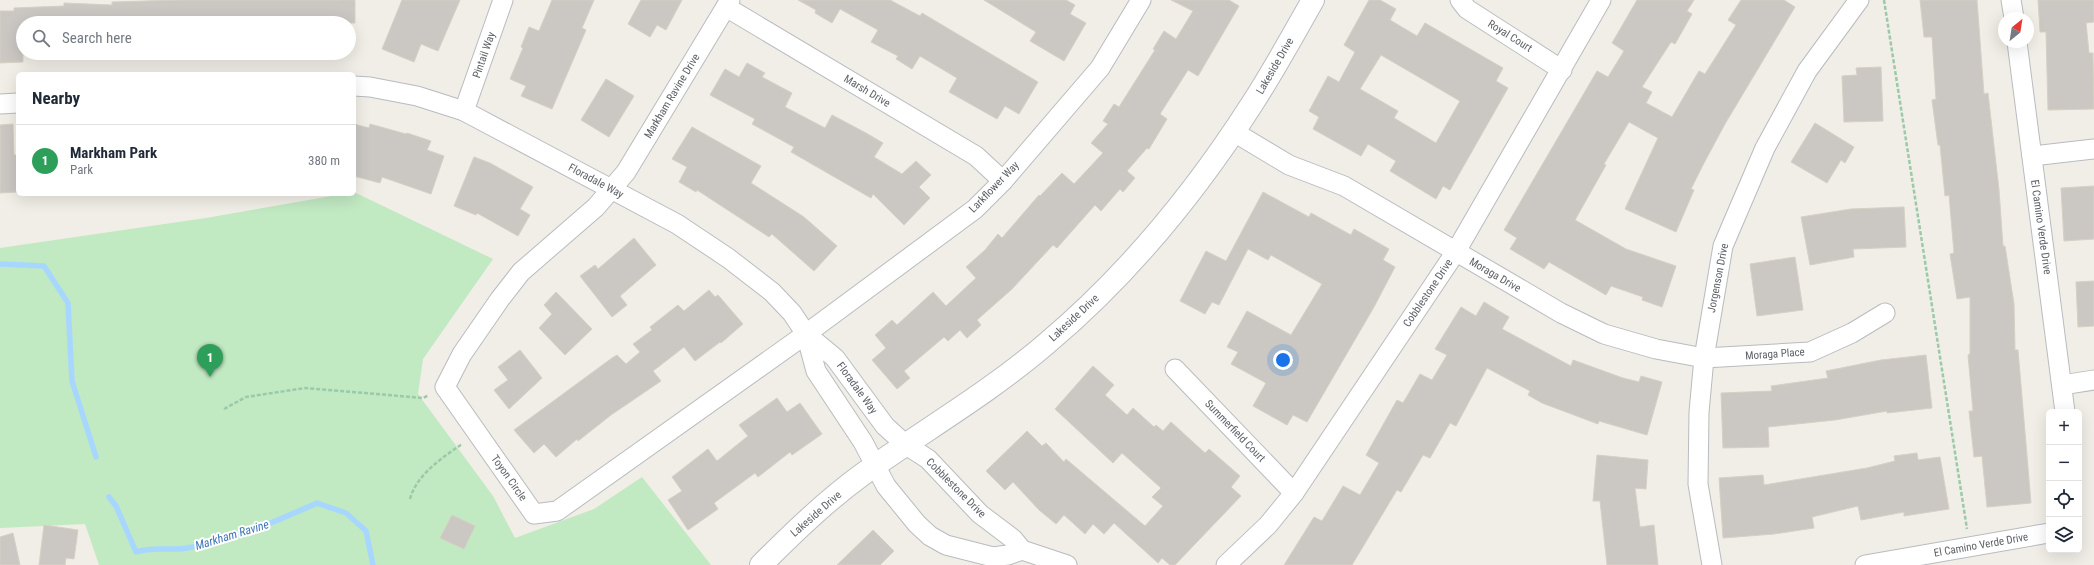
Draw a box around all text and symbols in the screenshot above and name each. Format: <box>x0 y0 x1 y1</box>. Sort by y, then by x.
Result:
north arrow <box>1998 12 2034 48</box>
search box <box>16 16 356 60</box>
street label: Royal Court <box>1485 17 1535 55</box>
icon: search <box>30 27 52 49</box>
text: Search here <box>62 29 132 47</box>
street label: Pintail Way <box>470 30 498 80</box>
street label: Lakeside Drive <box>1254 35 1296 97</box>
street label: Markham Ravine Drive <box>642 51 702 141</box>
street label: Marsh Drive <box>841 72 893 110</box>
text: Nearby <box>32 88 80 108</box>
text: Markham Park <box>70 144 157 162</box>
text: 1 <box>42 153 48 168</box>
text: 380 m <box>308 153 340 168</box>
street label: Larkflower Way <box>966 158 1022 215</box>
street label: Floradale Way <box>566 161 626 201</box>
text: Park <box>70 162 93 177</box>
street label: El Camino Verde Drive <box>2028 179 2054 275</box>
street label: Jorgenson Drive <box>1705 242 1731 314</box>
street label: Moraga Drive <box>1467 255 1523 295</box>
street label: Cobblestone Drive <box>1401 257 1455 329</box>
street label: Lakeside Drive <box>1046 292 1102 344</box>
pin: 1 <box>197 344 223 377</box>
street label: Moraga Place <box>1745 345 1805 363</box>
your location <box>1273 350 1293 370</box>
street label: Floradale Way <box>834 360 880 417</box>
street label: Summerfield Court <box>1202 397 1268 465</box>
map controls <box>2046 409 2082 553</box>
button: + <box>2046 409 2082 445</box>
button: − <box>2046 445 2082 481</box>
street label: Toyon Circle <box>488 452 530 504</box>
street label: Cobblestone Drive <box>923 455 989 521</box>
button: locate <box>2046 481 2082 517</box>
street label: Lakeside Drive <box>788 488 844 540</box>
water label: Markham Ravine <box>193 517 271 553</box>
button: layers <box>2046 517 2082 553</box>
street label: El Camino Verde Drive <box>1933 530 2029 560</box>

